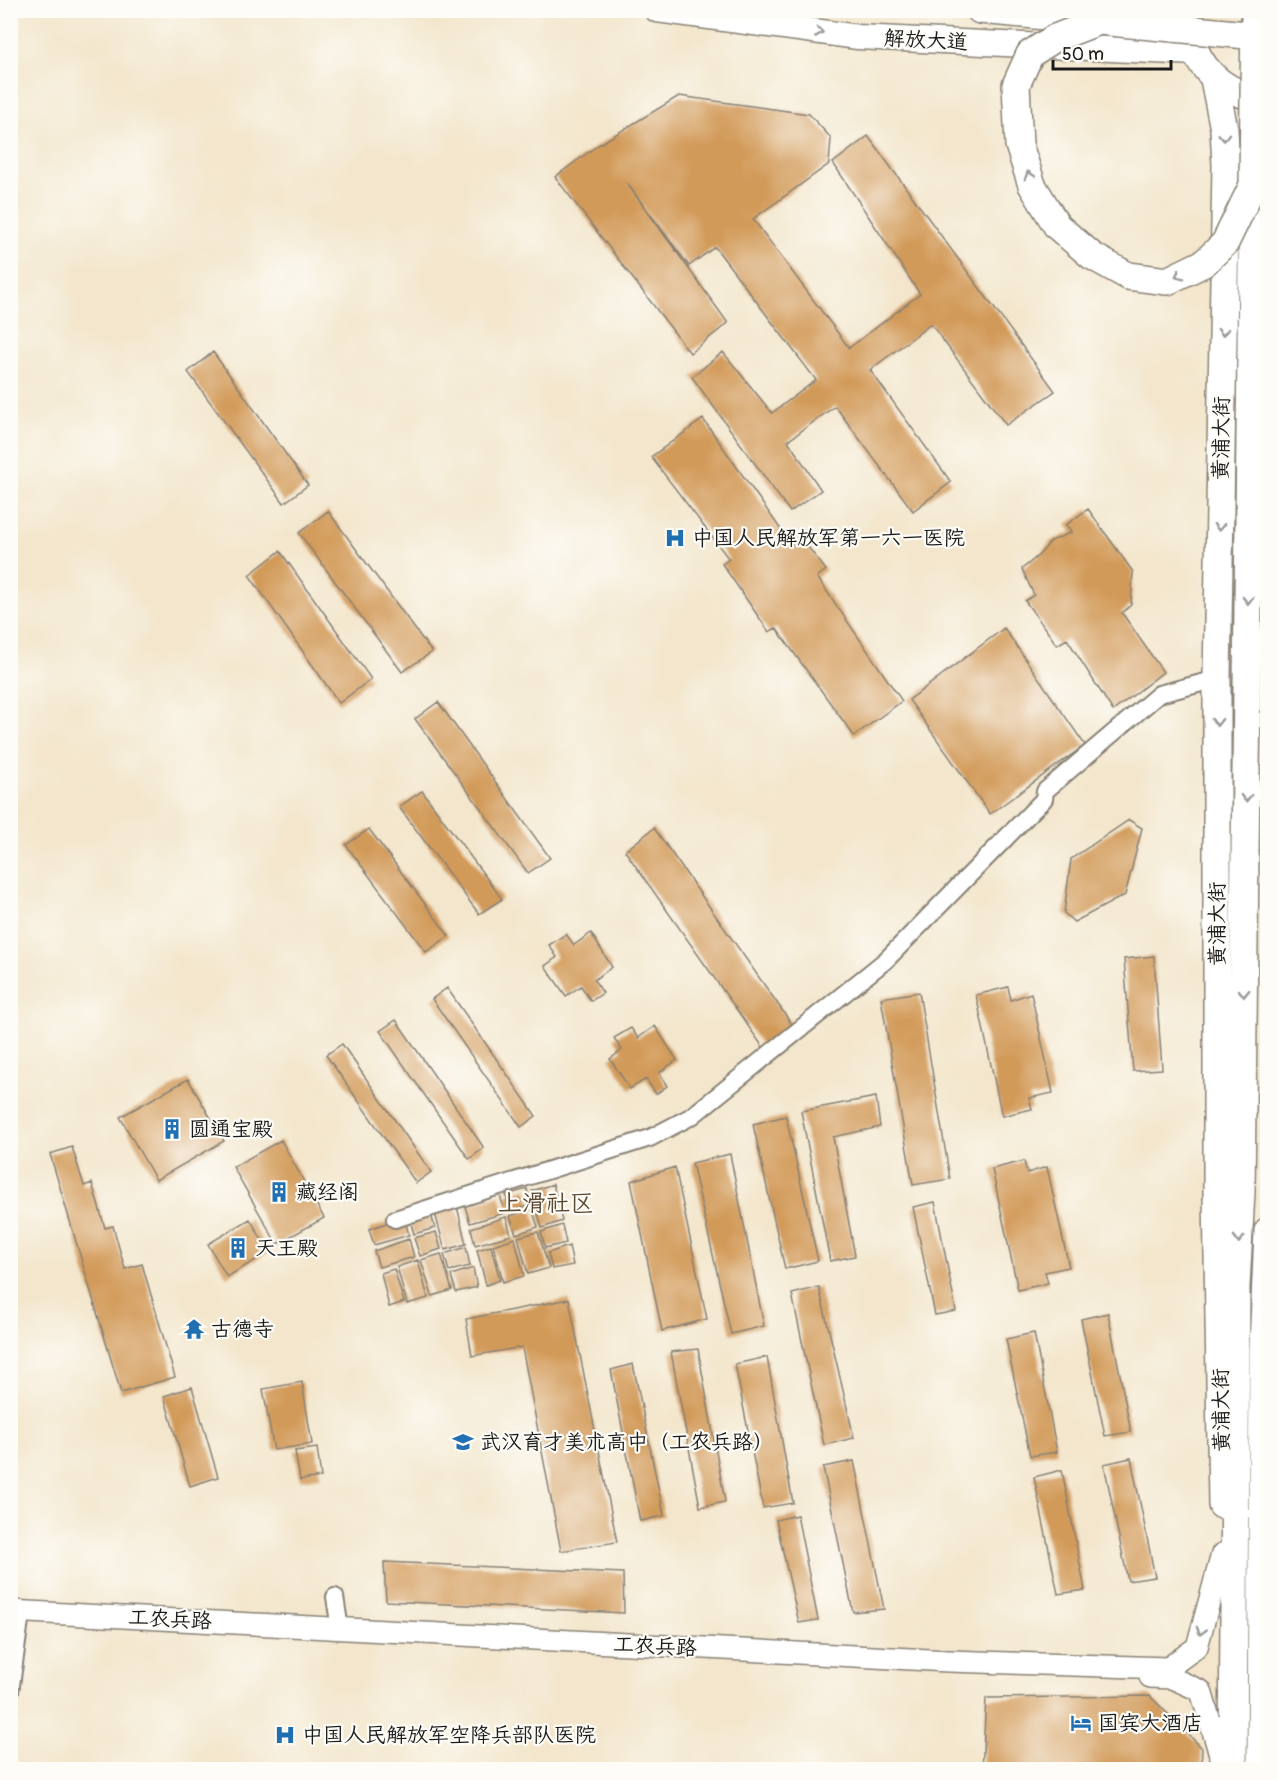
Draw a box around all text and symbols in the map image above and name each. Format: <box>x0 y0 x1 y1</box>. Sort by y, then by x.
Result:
one-way arrow <box>815 25 824 38</box>
street label: 解放大道 <box>883 25 969 56</box>
scale bar <box>1053 33 1172 71</box>
text: 50 m <box>1062 43 1104 66</box>
one-way arrow <box>1217 132 1230 141</box>
one-way arrow <box>1023 170 1036 181</box>
one-way arrow <box>1174 268 1185 280</box>
one-way arrow <box>1217 327 1229 336</box>
street label: 黄浦大街 <box>1207 396 1236 480</box>
one-way arrow <box>1213 522 1226 531</box>
place label: 中国人民解放军第一六一医院 <box>692 525 965 552</box>
hospital icon: 中国人民解放军第一六一医院 <box>663 526 687 550</box>
one-way arrow <box>1242 596 1254 605</box>
one-way arrow <box>1211 717 1223 726</box>
one-way arrow <box>1240 793 1252 802</box>
street label: 黄浦大街 <box>1204 882 1231 966</box>
one-way arrow <box>1237 988 1250 997</box>
place label: 圆通宝殿 <box>189 1116 273 1143</box>
building icon: 圆通宝殿 <box>160 1117 184 1141</box>
place label: 藏经阁 <box>296 1179 359 1206</box>
building icon: 藏经阁 <box>267 1180 291 1204</box>
district label: 上滑社区 <box>498 1189 594 1218</box>
place label: 天王殿 <box>255 1235 318 1262</box>
one-way arrow <box>1232 1235 1245 1244</box>
building icon: 天王殿 <box>226 1236 250 1260</box>
place label: 古德寺 <box>211 1316 274 1343</box>
temple icon: 古德寺 <box>182 1317 206 1341</box>
street label: 黄浦大街 <box>1207 1368 1236 1452</box>
place label: 武汉育才美术高中（工农兵路） <box>480 1429 774 1456</box>
school or university icon: 武汉育才美术高中（工农兵路） <box>451 1430 475 1454</box>
street label: 工农兵路 <box>127 1604 213 1635</box>
one-way arrow <box>1196 1626 1209 1636</box>
street label: 工农兵路 <box>612 1631 698 1662</box>
place label: 国宾大酒店 <box>1098 1710 1203 1737</box>
hotel icon: 国宾大酒店 <box>1069 1711 1093 1735</box>
place label: 中国人民解放军空降兵部队医院 <box>302 1722 596 1749</box>
hospital icon: 中国人民解放军空降兵部队医院 <box>273 1723 297 1747</box>

